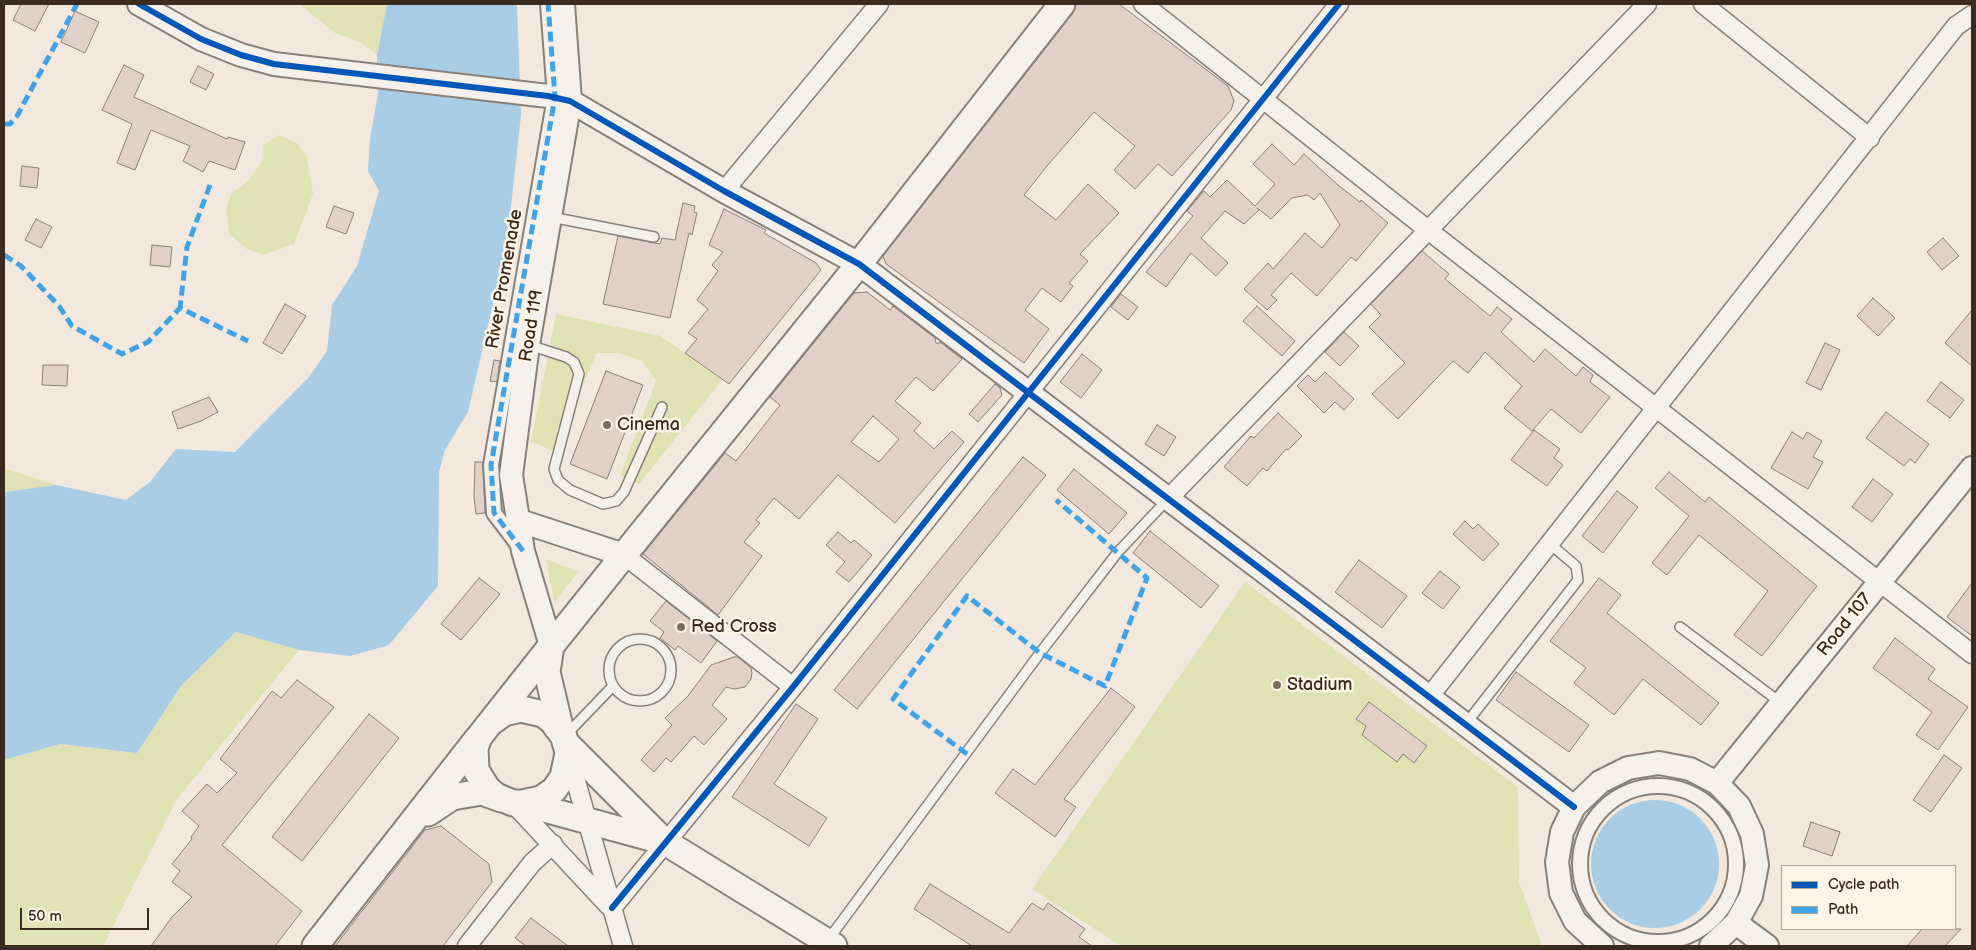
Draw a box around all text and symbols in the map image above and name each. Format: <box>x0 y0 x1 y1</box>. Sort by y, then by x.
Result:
street label: River Promenade <box>482 207 528 351</box>
street label: Road 119 <box>516 288 548 364</box>
place label: Cinema <box>617 414 680 436</box>
marker: Cinema <box>601 419 613 431</box>
street label: Road 107 <box>1813 589 1877 661</box>
place label: Red Cross <box>691 616 777 638</box>
marker: Red Cross <box>675 621 687 633</box>
place label: Stadium <box>1287 674 1353 696</box>
marker: Stadium <box>1271 679 1283 691</box>
legend <box>1781 865 1956 930</box>
text: Cycle path <box>1828 875 1899 894</box>
scale bar <box>22 898 151 930</box>
text: Path <box>1828 900 1858 919</box>
text: 50 m <box>28 907 62 926</box>

